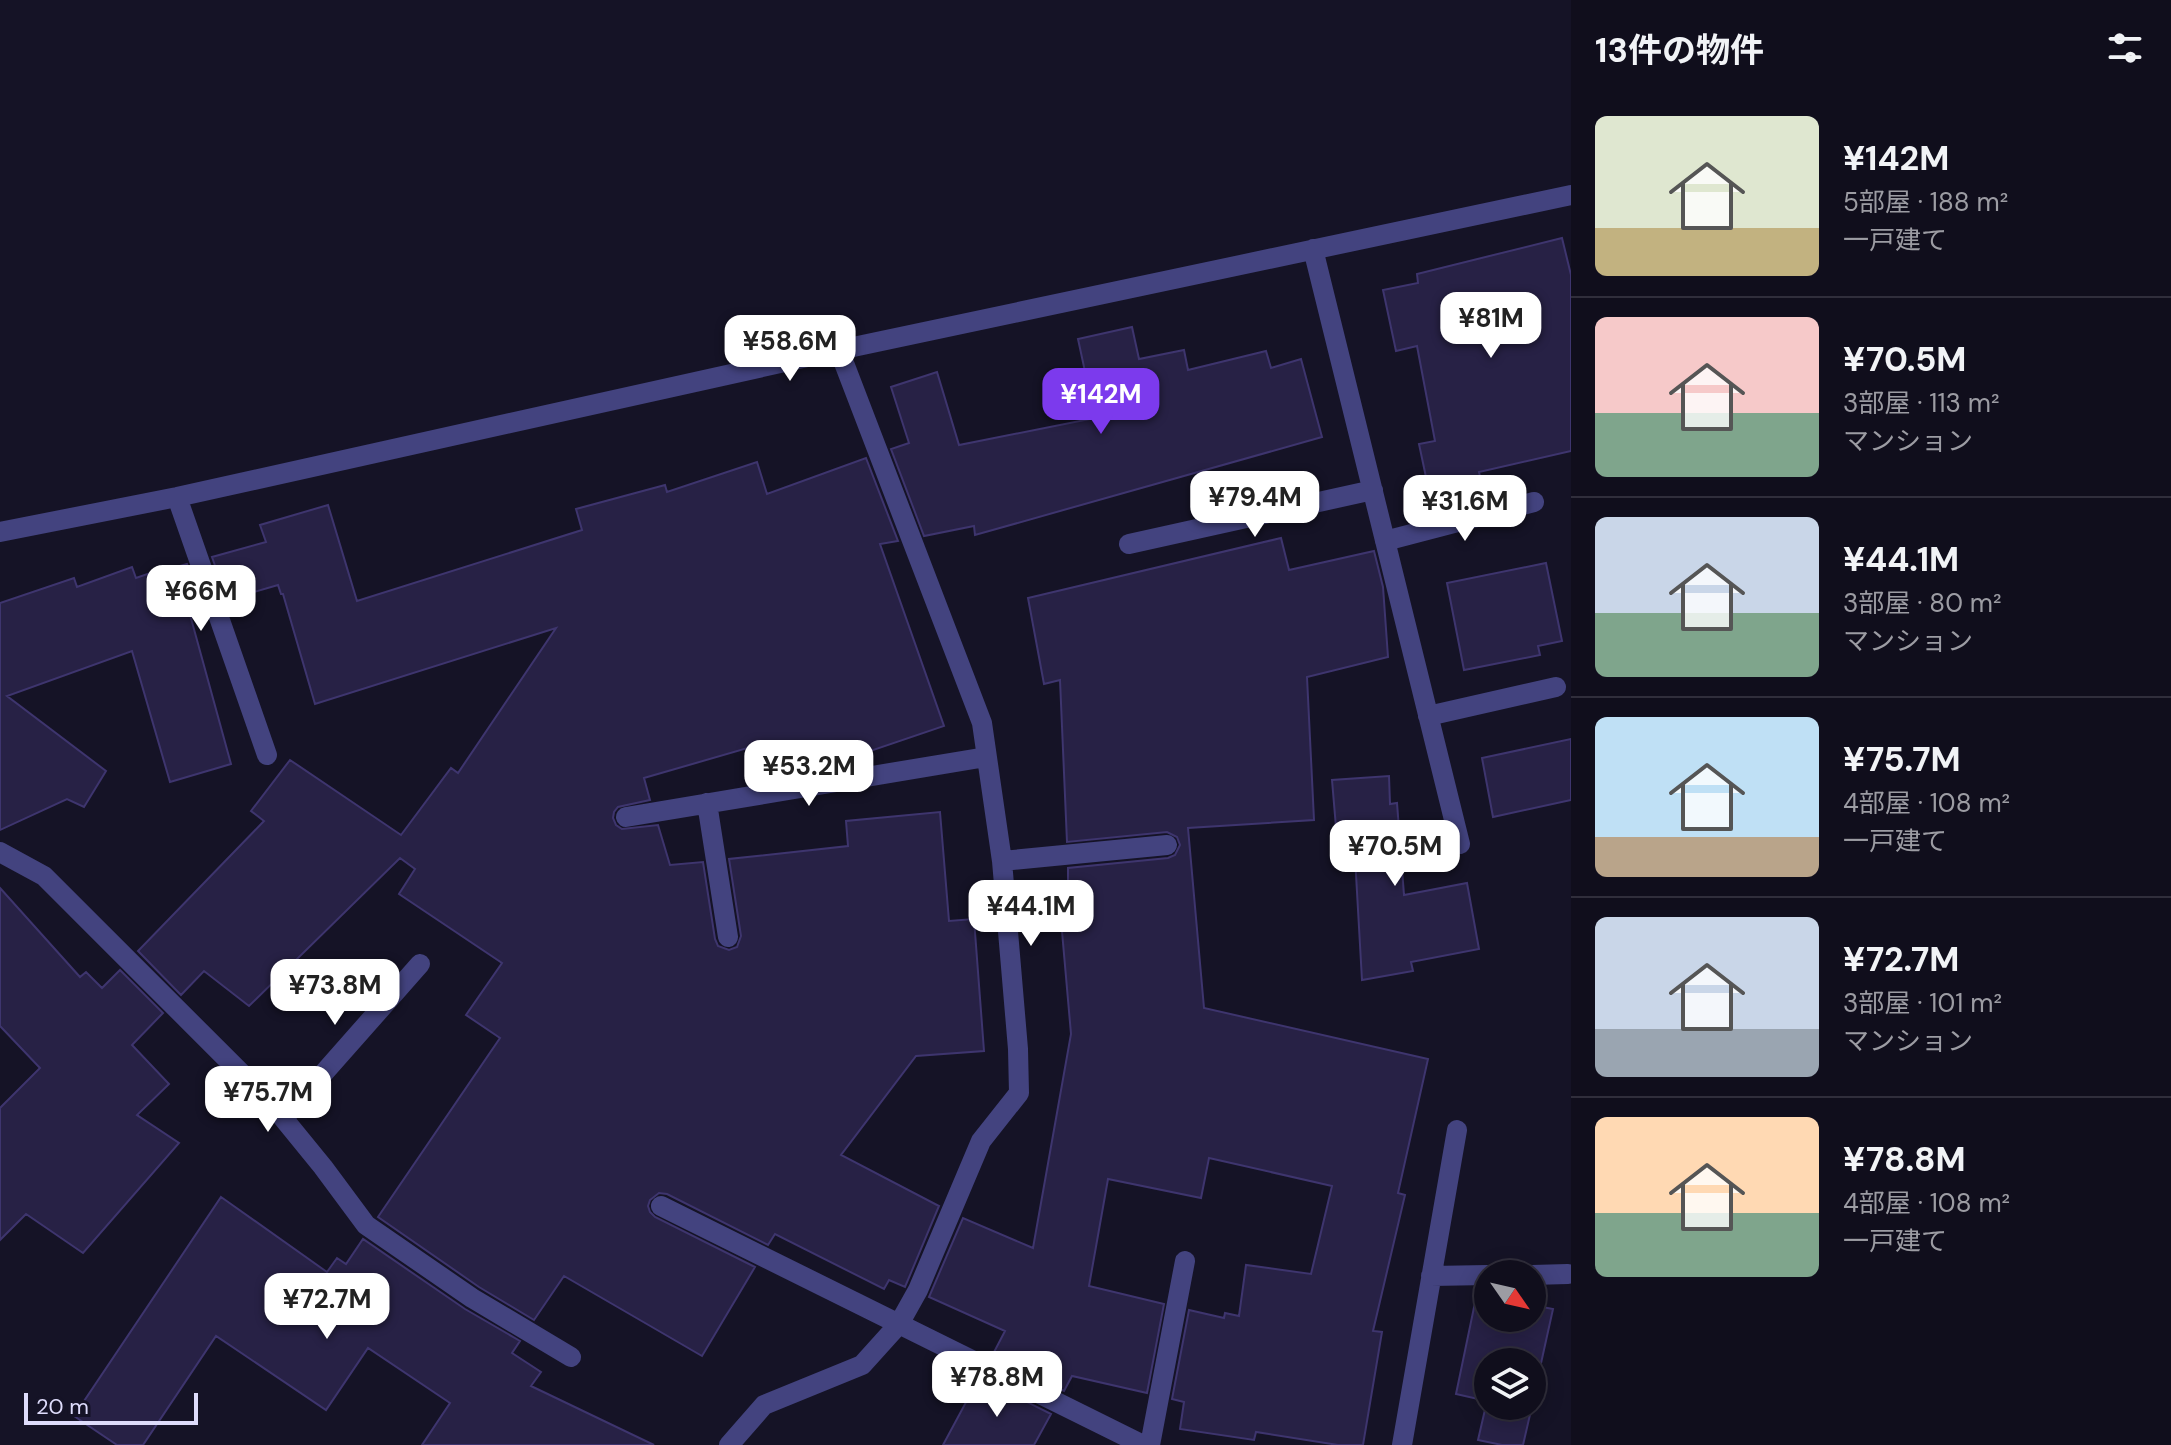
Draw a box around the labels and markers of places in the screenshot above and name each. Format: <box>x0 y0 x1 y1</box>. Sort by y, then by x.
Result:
pin: ¥81M <box>1444 292 1538 360</box>
pin: ¥58.6M <box>725 315 855 383</box>
pin: ¥142M <box>1045 368 1157 436</box>
pin: ¥79.4M <box>1190 471 1320 539</box>
pin: ¥31.6M <box>1400 475 1530 543</box>
pin: ¥66M <box>154 565 248 633</box>
pin: ¥53.2M <box>744 740 874 808</box>
pin: ¥70.5M <box>1330 820 1460 888</box>
pin: ¥44.1M <box>966 880 1096 948</box>
pin: ¥73.8M <box>270 959 400 1027</box>
pin: ¥75.7M <box>203 1066 333 1134</box>
pin: ¥72.7M <box>262 1273 392 1341</box>
pin: ¥78.8M <box>932 1351 1062 1419</box>

